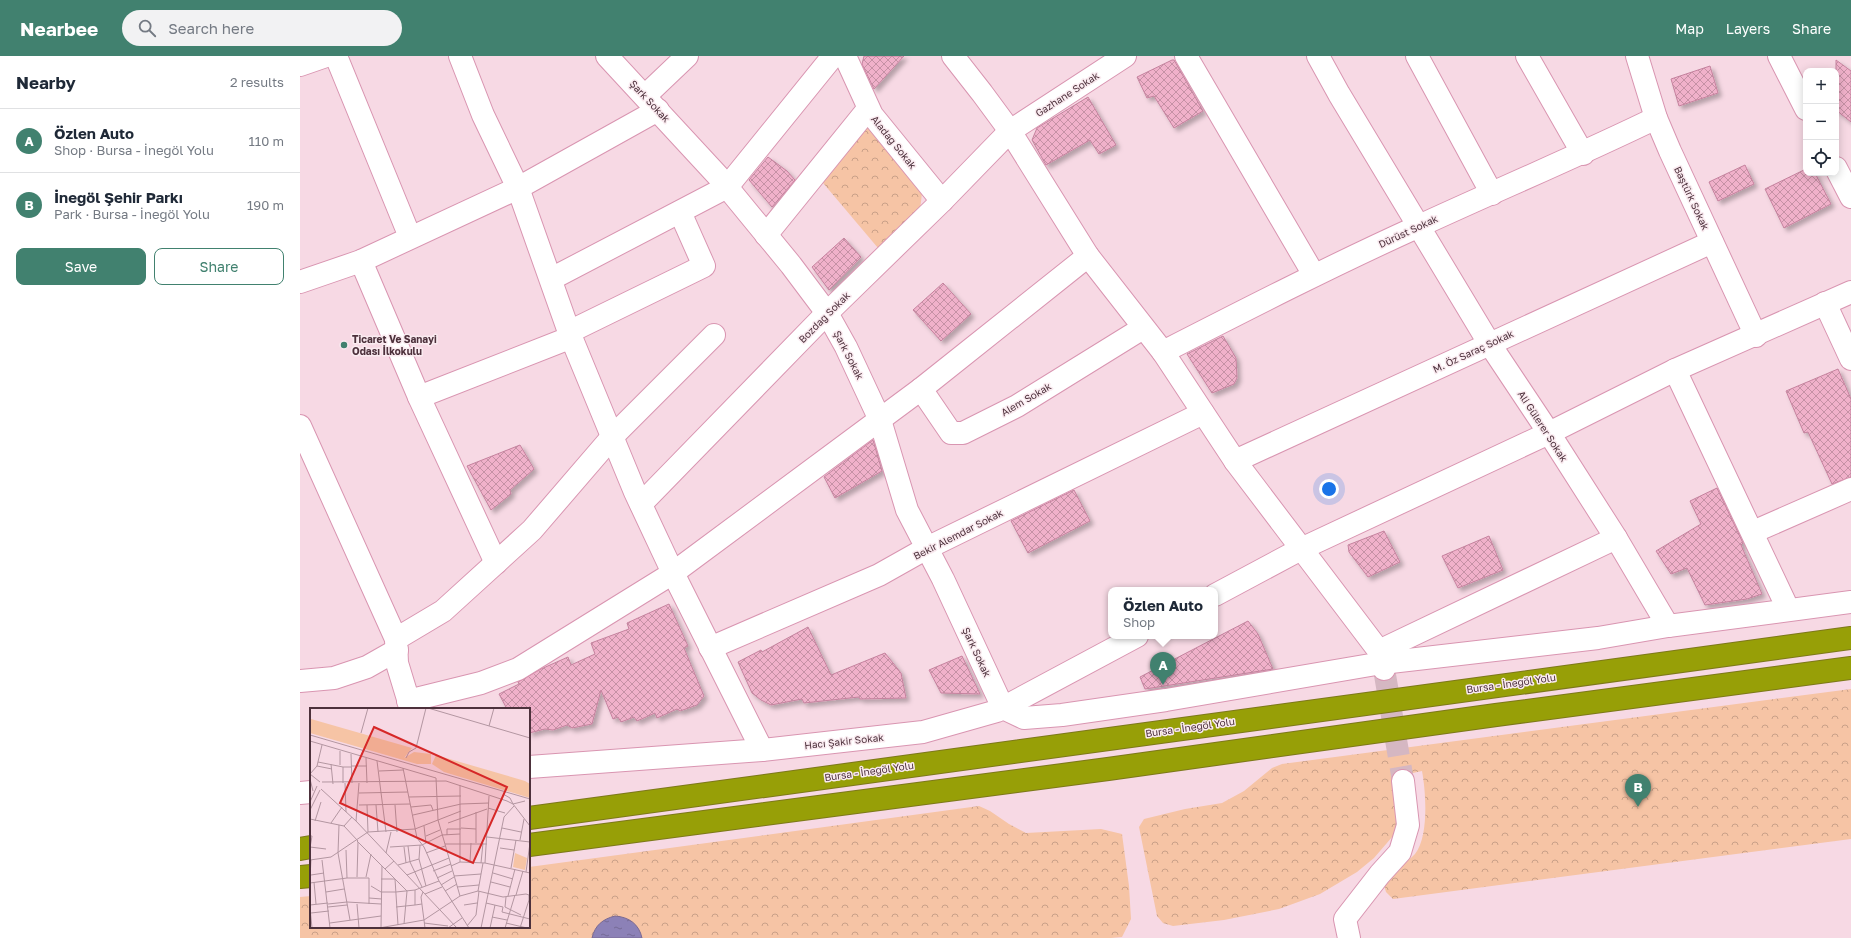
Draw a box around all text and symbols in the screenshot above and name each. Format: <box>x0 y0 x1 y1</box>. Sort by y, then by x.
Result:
search box <box>122 10 402 46</box>
text: Nearbee <box>20 17 98 40</box>
icon: search <box>136 17 158 39</box>
text: Search here <box>168 19 254 37</box>
text: Map <box>1675 20 1704 37</box>
text: Layers <box>1726 20 1770 37</box>
text: Share <box>1792 20 1831 37</box>
map controls <box>1803 68 1839 176</box>
button: + <box>1803 68 1839 104</box>
street label: Gazhane Sokak <box>1033 69 1101 119</box>
text: Nearby <box>16 72 76 93</box>
text: 2 results <box>230 74 284 90</box>
street label: Şark Sokak <box>627 77 673 125</box>
button: − <box>1803 104 1839 140</box>
street label: Aladağ Sokak <box>869 113 919 171</box>
text: Özlen Auto <box>54 124 134 142</box>
text: A <box>24 133 34 149</box>
text: 110 m <box>249 133 284 149</box>
button: locate <box>1803 140 1839 176</box>
text: Shop · Bursa - İnegöl Yolu <box>54 142 214 158</box>
street label: Baştürk Sokak <box>1672 164 1712 232</box>
text: İnegöl Şehir Parkı <box>54 188 183 206</box>
text: B <box>24 197 34 213</box>
text: 190 m <box>247 197 284 213</box>
text: Park · Bursa - İnegöl Yolu <box>54 206 210 222</box>
street label: Dürüst Sokak <box>1376 212 1440 250</box>
button: Save <box>16 248 146 285</box>
button: Share <box>154 248 284 285</box>
street label: Bozdağ Sokak <box>796 289 852 345</box>
street label: M. Öz Saraç Sokak <box>1430 326 1516 375</box>
street label: Şark Sokak <box>832 329 867 382</box>
place label: Ticaret Ve Sanayi Odası İlkokulu <box>352 333 437 357</box>
marker: Ticaret Ve Sanayi Odası İlkokulu <box>339 340 349 350</box>
street label: Alem Sokak <box>999 380 1054 418</box>
street label: Ali Gülerer Sokak <box>1516 388 1571 464</box>
your location <box>1319 479 1339 499</box>
street label: Bekir Alemdar Sokak <box>911 506 1005 562</box>
popup <box>1108 587 1218 639</box>
text: Özlen Auto <box>1123 596 1203 614</box>
text: Shop <box>1123 614 1155 630</box>
street label: Şark Sokak <box>960 625 994 679</box>
pin: A <box>1150 652 1176 685</box>
street label: Bursa - İnegöl Yolu <box>1465 670 1556 695</box>
inset map <box>310 708 530 928</box>
street label: Bursa - İnegöl Yolu <box>1144 714 1235 739</box>
street label: Hacı Şakir Sokak <box>804 731 885 751</box>
street label: Bursa - İnegöl Yolu <box>823 758 914 783</box>
pin: B <box>1625 774 1651 807</box>

